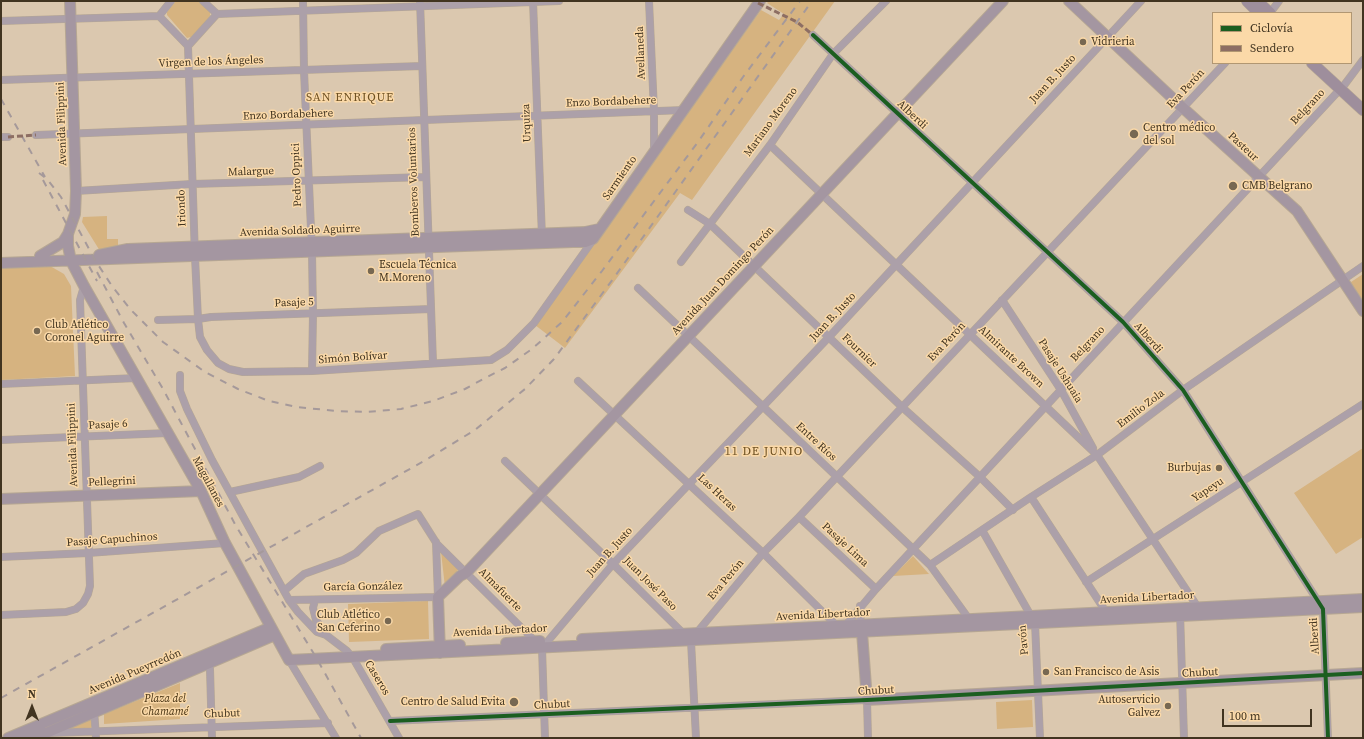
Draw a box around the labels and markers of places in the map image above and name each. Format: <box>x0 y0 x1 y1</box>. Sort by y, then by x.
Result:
place label: Vidrieria <box>1091 35 1135 49</box>
marker: Vidrieria <box>1078 37 1088 47</box>
place label: Centro médico del sol <box>1143 121 1215 147</box>
marker: Centro médico del sol <box>1128 128 1140 140</box>
place label: CMB Belgrano <box>1242 179 1312 193</box>
marker: CMB Belgrano <box>1227 180 1239 192</box>
place label: Escuela Técnica M.Moreno <box>379 258 457 284</box>
marker: Escuela Técnica M.Moreno <box>366 266 376 276</box>
place label: Club Atlético Coronel Aguirre <box>45 318 124 344</box>
marker: Club Atlético Coronel Aguirre <box>32 326 42 336</box>
place label: Burbujas <box>1167 461 1211 475</box>
marker: Burbujas <box>1214 463 1224 473</box>
place label: Club Atlético San Ceferino <box>317 608 380 634</box>
marker: Club Atlético San Ceferino <box>383 616 393 626</box>
place label: San Francisco de Asis <box>1054 665 1159 679</box>
marker: San Francisco de Asis <box>1041 667 1051 677</box>
place label: Autoservicio Galvez <box>1098 693 1160 719</box>
place label: Centro de Salud Evita <box>401 695 505 709</box>
marker: Centro de Salud Evita <box>508 696 520 708</box>
marker: Autoservicio Galvez <box>1163 701 1173 711</box>

